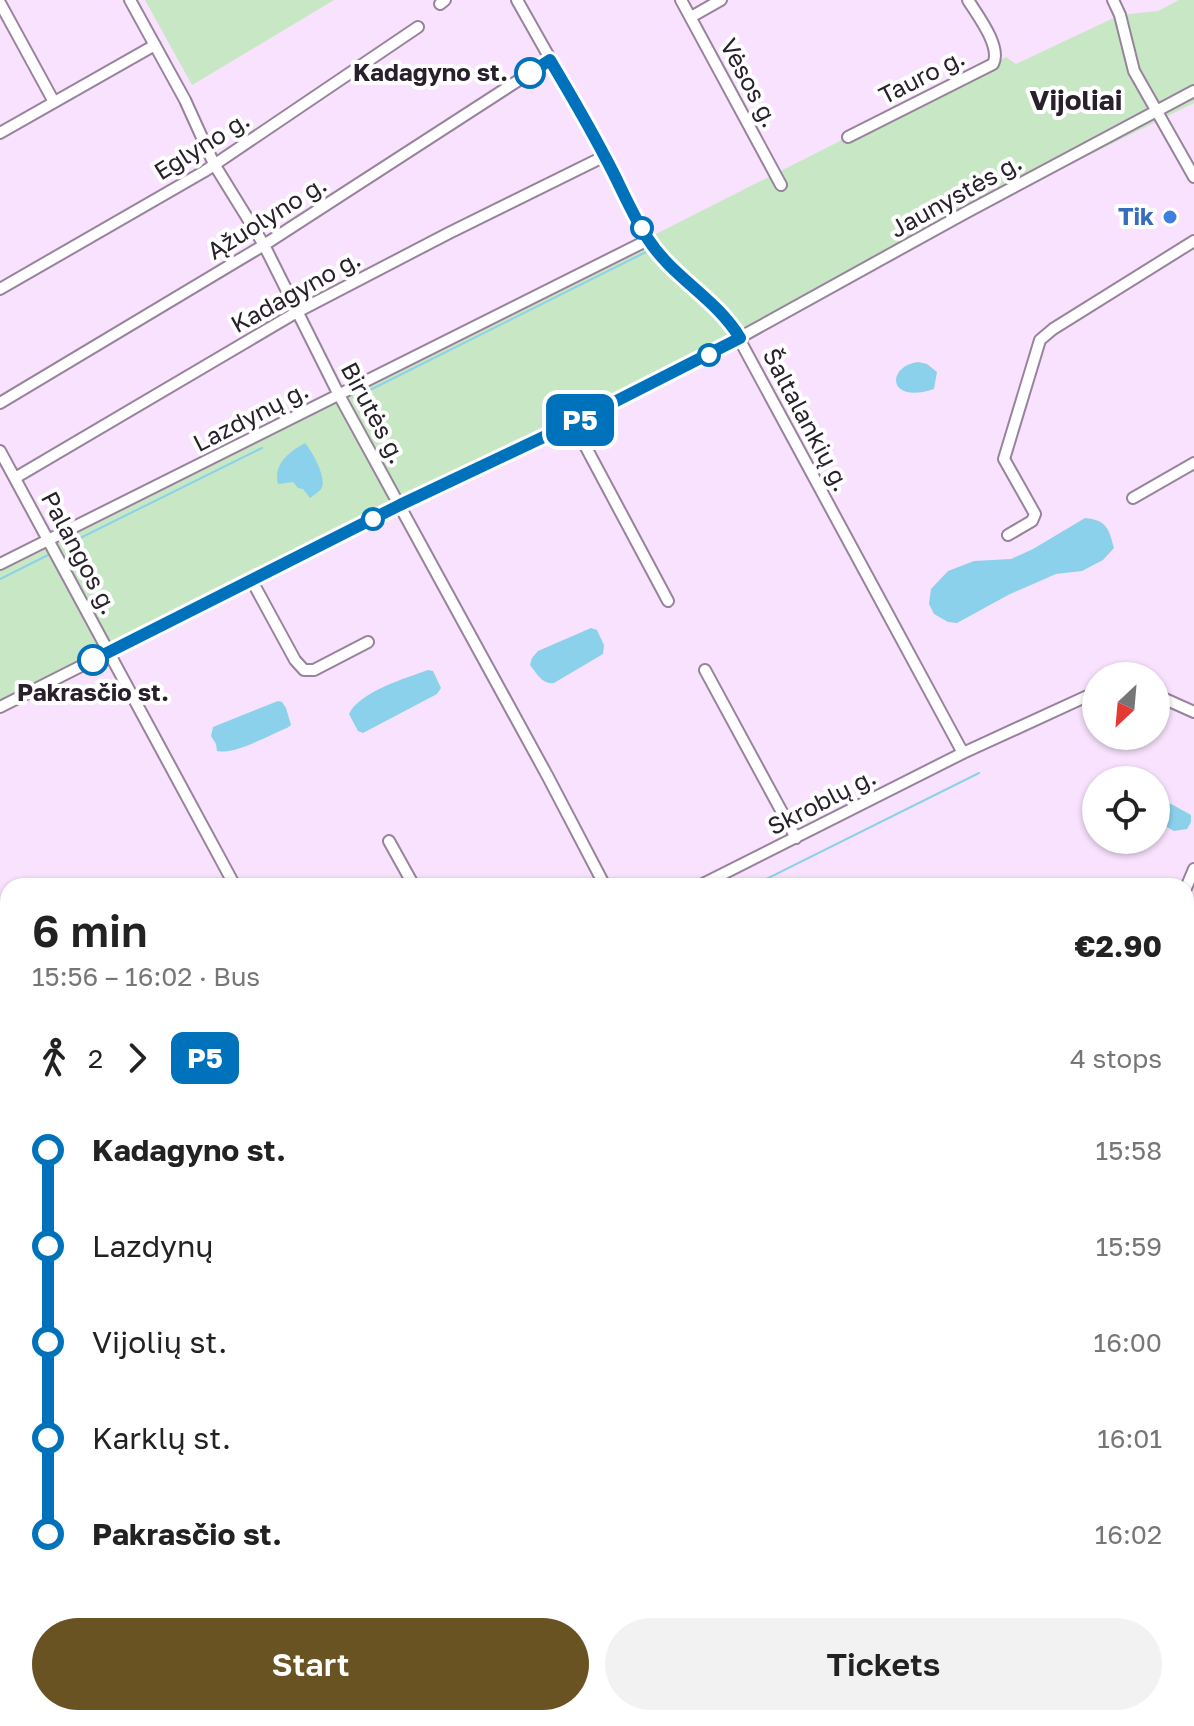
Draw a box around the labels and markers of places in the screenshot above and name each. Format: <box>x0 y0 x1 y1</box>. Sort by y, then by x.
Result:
place label: Kadagyno st. <box>353 57 508 86</box>
marker: Kadagyno st. <box>515 58 545 88</box>
place label: Tik <box>1118 201 1154 230</box>
marker: Tik <box>1161 208 1179 226</box>
unlabelled marker <box>631 217 653 239</box>
unlabelled marker <box>698 344 720 366</box>
unlabelled marker <box>362 508 384 530</box>
marker: Pakrasčio st. <box>78 645 108 675</box>
place label: Pakrasčio st. <box>17 677 169 706</box>

